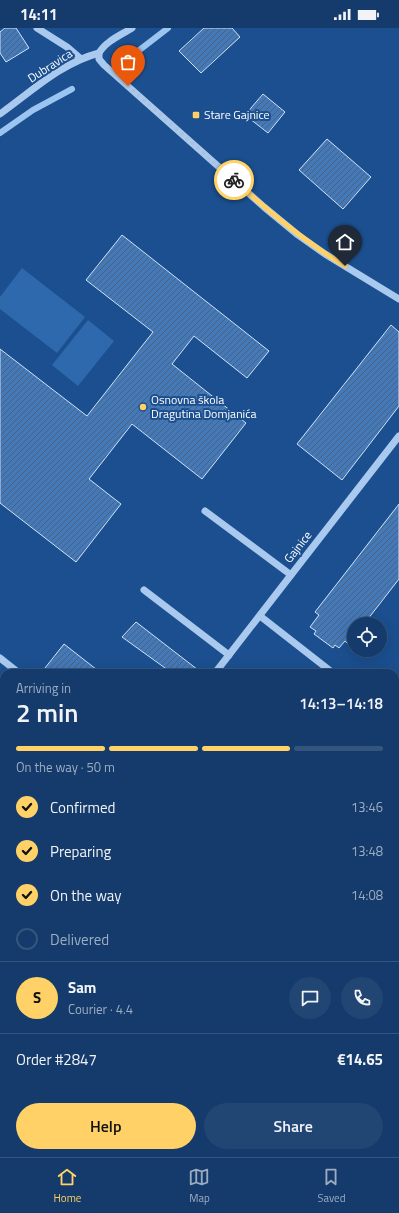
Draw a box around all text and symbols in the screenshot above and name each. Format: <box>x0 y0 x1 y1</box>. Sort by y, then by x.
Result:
text: 14:11 <box>20 3 57 26</box>
street label: Dubravica <box>24 44 76 87</box>
pin <box>111 45 145 86</box>
icon: bag <box>117 51 139 73</box>
place label: Stare Gajnice <box>204 105 270 124</box>
marker: Stare Gajnice <box>191 110 201 120</box>
courier <box>214 160 254 200</box>
icon: bike <box>223 169 245 191</box>
pin <box>328 225 362 266</box>
icon: home <box>334 231 356 253</box>
place label: Osnovna škola Dragutina Domjanića <box>151 390 256 423</box>
marker: Osnovna škola Dragutina Domjanića <box>138 402 148 412</box>
street label: Gajnice <box>279 527 316 567</box>
map controls <box>347 617 387 657</box>
button: locate <box>347 617 387 657</box>
text: Arriving in <box>16 678 71 698</box>
text: 14:13–14:18 <box>299 692 383 715</box>
text: 2 min <box>16 693 79 732</box>
text: On the way · 50 m <box>16 757 115 777</box>
icon: check <box>16 796 38 818</box>
text: Confirmed <box>50 796 115 819</box>
text: 13:46 <box>351 797 383 817</box>
icon: check <box>16 840 38 862</box>
text: Preparing <box>50 840 111 863</box>
text: 13:48 <box>351 841 383 861</box>
icon: check <box>16 884 38 906</box>
text: On the way <box>50 884 122 907</box>
text: 14:08 <box>351 885 383 905</box>
text: Delivered <box>50 928 109 951</box>
text: Sam <box>68 976 96 999</box>
button: chat <box>289 977 331 1019</box>
button: phone <box>341 977 383 1019</box>
text: S <box>33 986 41 1009</box>
text: Courier · 4.4 <box>68 999 133 1019</box>
text: Order #2847 <box>16 1048 97 1071</box>
text: €14.65 <box>337 1048 383 1071</box>
button: Help <box>16 1103 196 1149</box>
button: Share <box>204 1103 383 1149</box>
tab: Home <box>54 1166 81 1206</box>
tab: Map <box>188 1166 210 1206</box>
tab: Saved <box>317 1166 345 1206</box>

